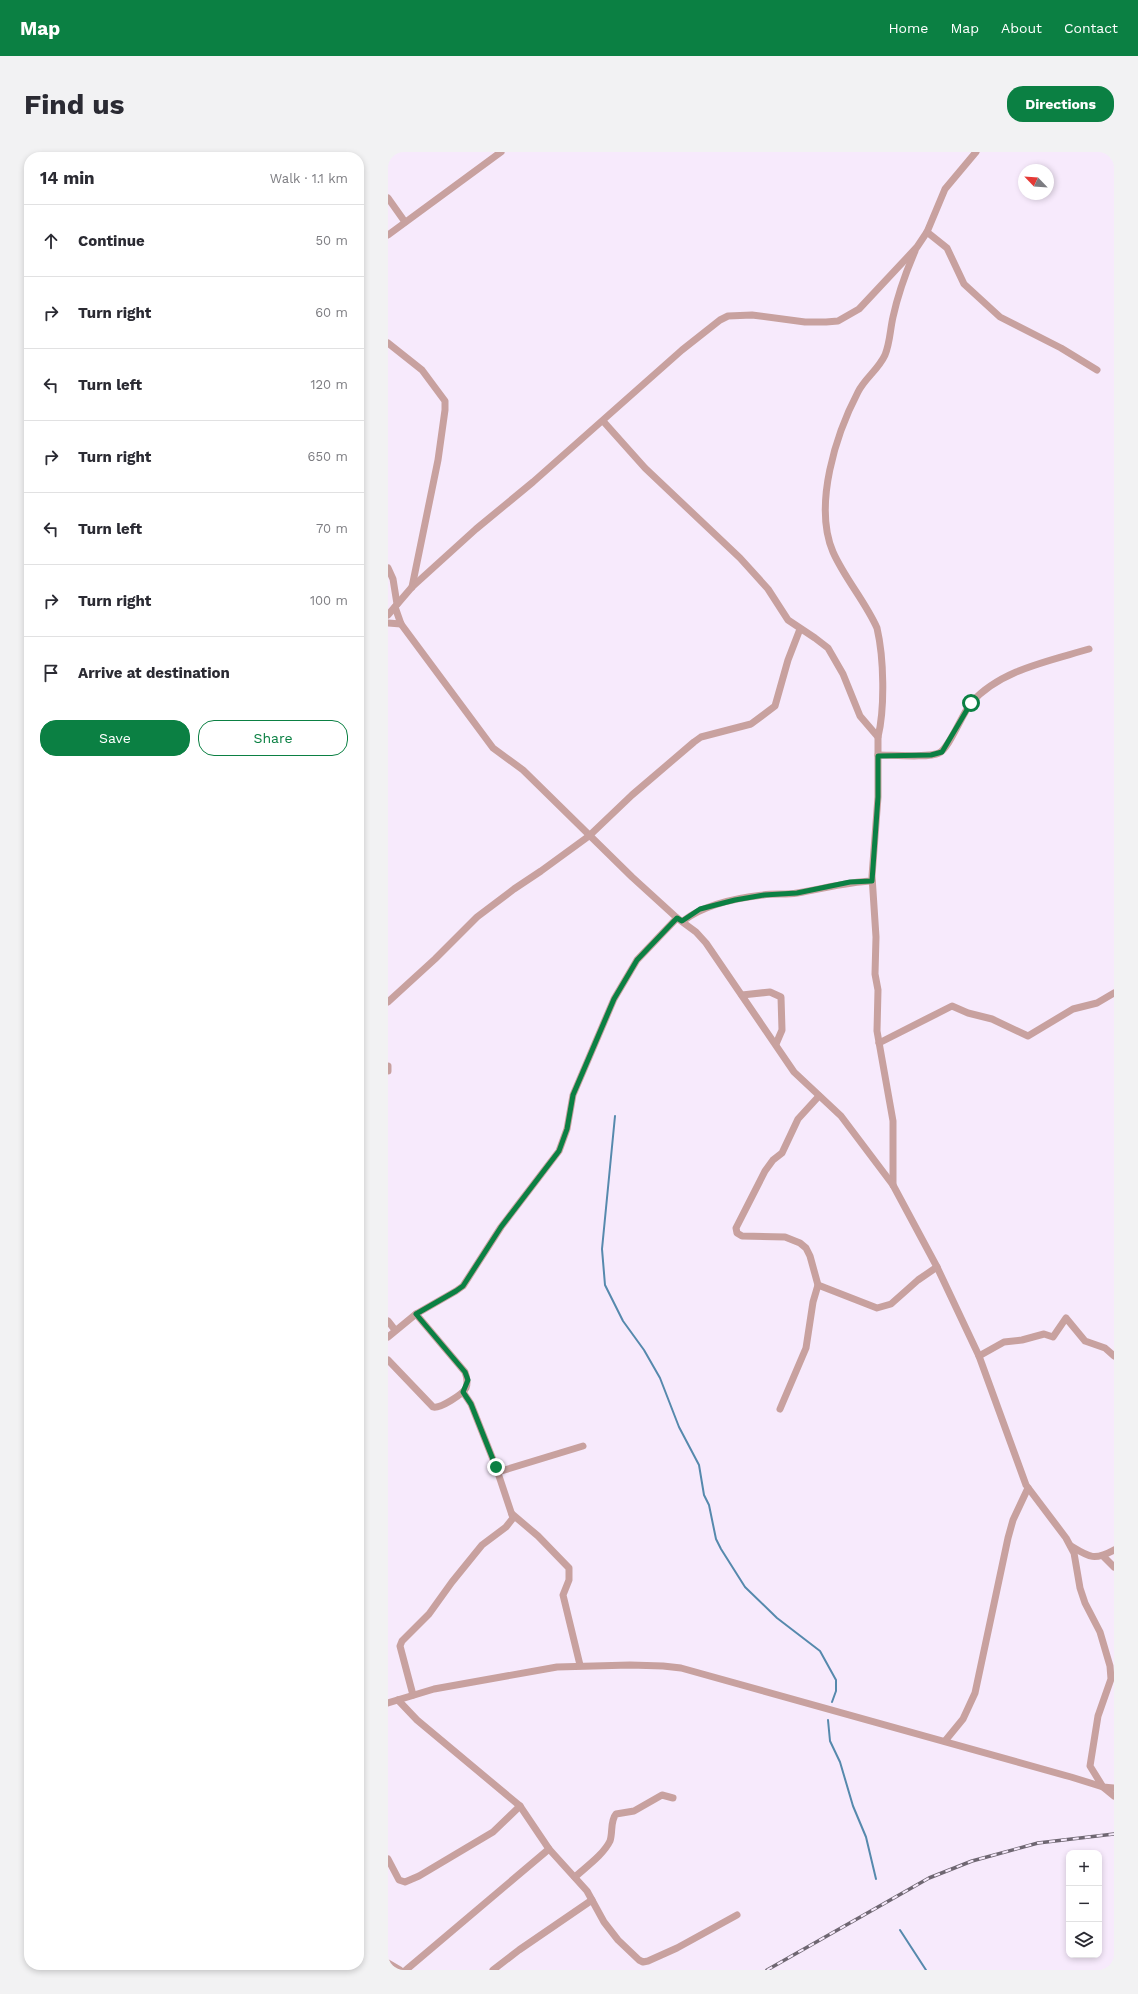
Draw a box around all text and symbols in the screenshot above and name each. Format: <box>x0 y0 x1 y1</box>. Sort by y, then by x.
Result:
text: Map <box>20 17 60 40</box>
text: Home <box>888 20 928 36</box>
text: Map <box>950 20 979 36</box>
text: About <box>1001 20 1042 36</box>
text: Contact <box>1064 20 1118 36</box>
button: Directions <box>1007 86 1114 122</box>
text: Find us <box>24 88 124 121</box>
north arrow <box>1018 164 1054 200</box>
text: 14 min <box>40 168 95 188</box>
text: Walk · 1.1 km <box>270 171 348 186</box>
icon: ahead <box>40 230 62 252</box>
text: Continue <box>78 232 145 250</box>
text: 50 m <box>316 233 348 248</box>
icon: right <box>40 302 62 324</box>
text: Turn right <box>78 304 151 322</box>
text: 60 m <box>315 305 348 320</box>
icon: left <box>40 374 62 396</box>
text: Turn left <box>78 376 142 394</box>
text: 120 m <box>310 377 348 392</box>
icon: right <box>40 446 62 468</box>
text: Turn right <box>78 448 151 466</box>
text: 650 m <box>308 449 348 464</box>
icon: left <box>40 518 62 540</box>
text: Turn left <box>78 520 142 538</box>
text: 70 m <box>316 521 348 536</box>
icon: right <box>40 590 62 612</box>
text: Turn right <box>78 592 151 610</box>
text: 100 m <box>310 593 348 608</box>
icon: arrive <box>40 662 62 684</box>
text: Arrive at destination <box>78 664 230 682</box>
route start <box>962 694 980 712</box>
button: Save <box>40 720 190 756</box>
button: Share <box>198 720 348 756</box>
route end <box>487 1458 505 1476</box>
map controls <box>1066 1850 1102 1958</box>
button: + <box>1066 1850 1102 1886</box>
button: − <box>1066 1886 1102 1922</box>
button: layers <box>1066 1922 1102 1958</box>

